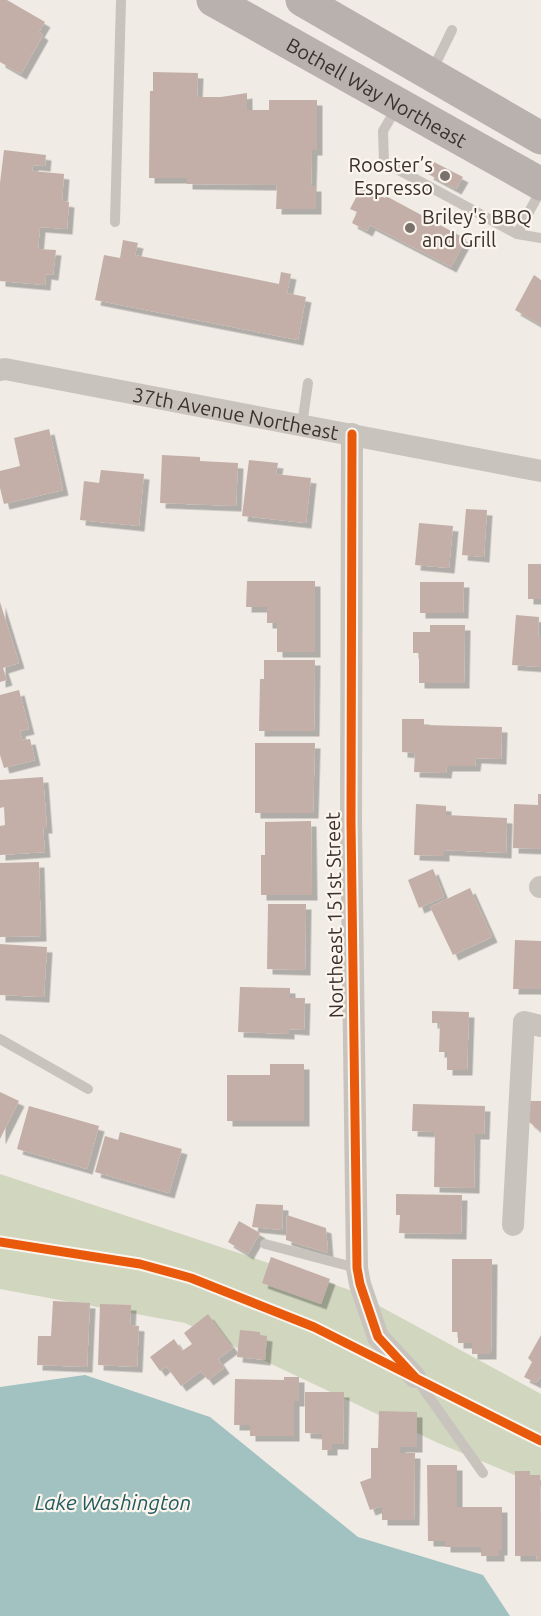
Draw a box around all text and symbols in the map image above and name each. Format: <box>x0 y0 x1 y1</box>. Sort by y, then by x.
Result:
street label: Bothell Way Northeast <box>283 32 471 152</box>
place label: Rooster’s Espresso <box>349 153 433 199</box>
marker: Rooster’s Espresso <box>438 169 452 183</box>
place label: Briley's BBQ and Grill <box>422 205 532 251</box>
marker: Briley's BBQ and Grill <box>403 221 417 235</box>
street label: 37th Avenue Northeast <box>131 382 341 444</box>
street label: Northeast 151st Street <box>321 812 347 1018</box>
water label: Lake Washington <box>35 1490 191 1514</box>

